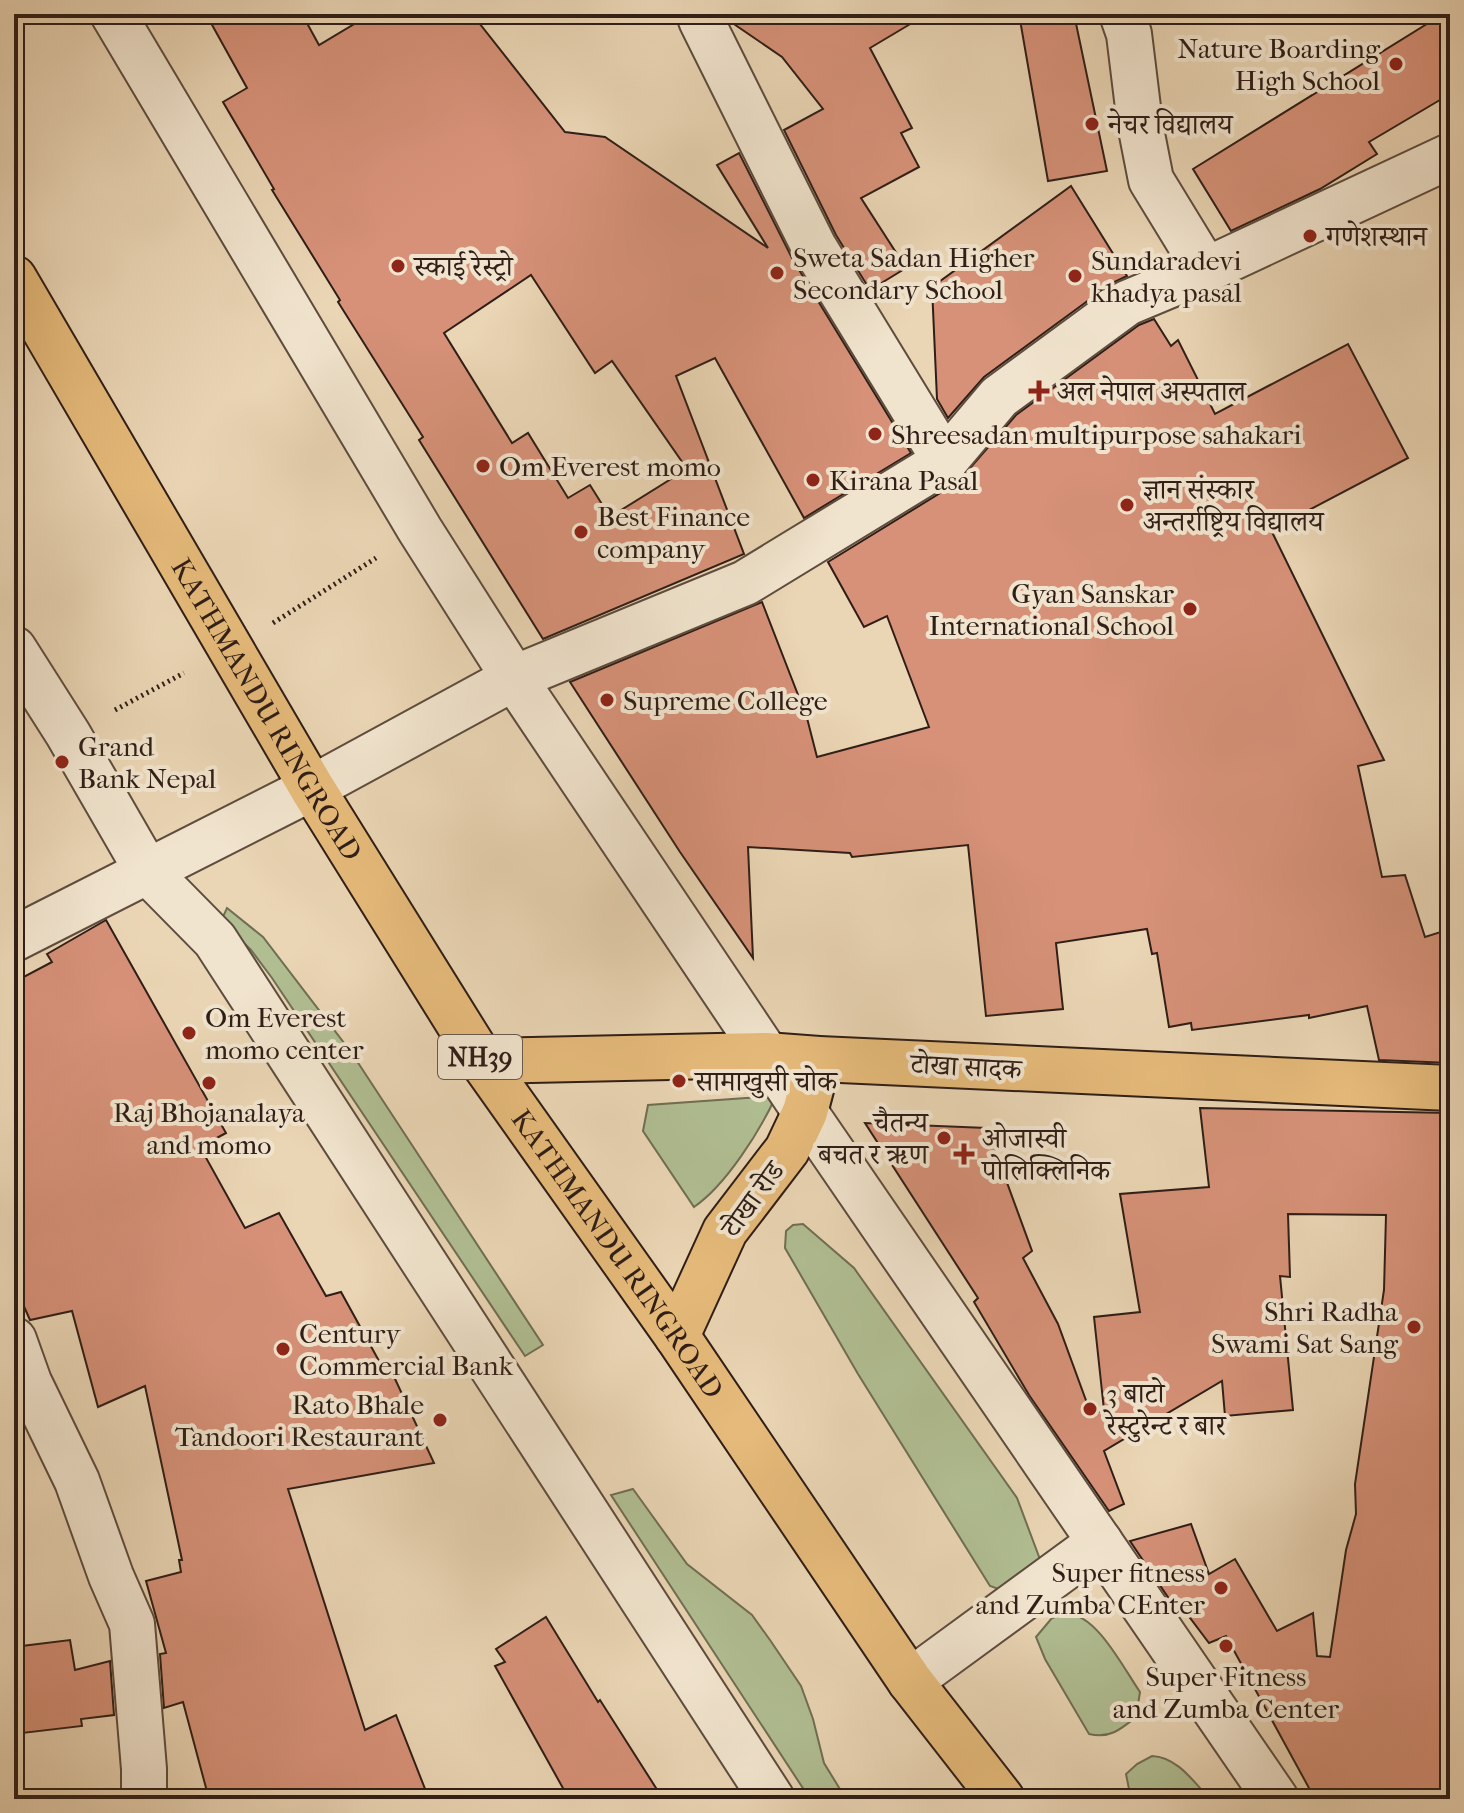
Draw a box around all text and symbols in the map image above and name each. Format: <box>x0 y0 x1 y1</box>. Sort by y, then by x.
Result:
place label: Nature Boarding High School <box>1177 32 1381 97</box>
marker: Nature Boarding High School <box>1387 55 1405 73</box>
place label: नेचर विद्यालय <box>1106 108 1234 141</box>
marker: नेचर विद्यालय <box>1083 115 1101 133</box>
place label: गणेशस्थान <box>1324 220 1428 253</box>
marker: गणेशस्थान <box>1301 227 1319 245</box>
place label: Sweta Sadan Higher Secondary School <box>793 241 1035 306</box>
place label: Sundaradevi khadya pasal <box>1091 244 1242 309</box>
place label: स्काई रेस्ट्रो <box>412 250 515 283</box>
marker: स्काई रेस्ट्रो <box>389 257 407 275</box>
marker: Sweta Sadan Higher Secondary School <box>768 264 786 282</box>
marker: Sundaradevi khadya pasal <box>1066 267 1084 285</box>
place label: अल नेपाल अस्पताल <box>1057 375 1248 408</box>
marker: अल नेपाल अस्पताल <box>1028 380 1050 402</box>
place label: Shreesadan multipurpose sahakari <box>891 418 1302 451</box>
marker: Shreesadan multipurpose sahakari <box>866 425 884 443</box>
place label: Om Everest momo <box>499 450 721 483</box>
marker: Om Everest momo <box>474 457 492 475</box>
place label: Kirana Pasal <box>829 464 979 497</box>
marker: Kirana Pasal <box>804 471 822 489</box>
place label: ज्ञान संस्कार अन्तर्राष्ट्रिय विद्यालय <box>1141 473 1325 538</box>
marker: ज्ञान संस्कार अन्तर्राष्ट्रिय विद्यालय <box>1118 496 1136 514</box>
place label: Best Finance company <box>597 500 750 565</box>
marker: Best Finance company <box>572 523 590 541</box>
street label: KATHMANDU RINGROAD <box>164 552 369 867</box>
place label: Gyan Sanskar International School <box>929 577 1174 642</box>
marker: Gyan Sanskar International School <box>1181 600 1199 618</box>
place label: Supreme College <box>623 684 828 717</box>
marker: Supreme College <box>598 691 616 709</box>
place label: Grand Bank Nepal <box>78 730 217 795</box>
marker: Grand Bank Nepal <box>53 753 71 771</box>
place label: Om Everest momo center <box>205 1001 364 1066</box>
marker: Om Everest momo center <box>180 1024 198 1042</box>
road number: NH39 <box>438 1035 522 1079</box>
street label: टोखा सादक <box>908 1047 1025 1086</box>
place label: सामाखुसी चोक <box>693 1065 839 1099</box>
marker: सामाखुसी चोक <box>670 1072 688 1090</box>
marker: Raj Bhojanalaya and momo <box>200 1074 218 1092</box>
place label: Raj Bhojanalaya and momo <box>113 1096 306 1161</box>
street label: KATHMANDU RINGROAD <box>505 1103 730 1405</box>
place label: चैतन्य बचत र ऋण <box>816 1106 929 1171</box>
place label: ओजास्वी पोलिक्लिनिक <box>980 1122 1112 1187</box>
marker: चैतन्य बचत र ऋण <box>935 1129 953 1147</box>
marker: ओजास्वी पोलिक्लिनिक <box>953 1143 975 1165</box>
street label: टोखा रोड <box>713 1154 792 1245</box>
place label: Shri Radha Swami Sat Sang <box>1211 1295 1399 1360</box>
place label: Century Commercial Bank <box>299 1317 514 1382</box>
marker: Shri Radha Swami Sat Sang <box>1405 1318 1423 1336</box>
marker: Century Commercial Bank <box>274 1340 292 1358</box>
place label: 3 बाटो रेस्टुरेन्ट र बार <box>1102 1377 1227 1443</box>
place label: Rato Bhale Tandoori Restaurant <box>175 1388 424 1453</box>
marker: 3 बाटो रेस्टुरेन्ट र बार <box>1081 1400 1099 1418</box>
marker: Rato Bhale Tandoori Restaurant <box>431 1411 449 1429</box>
place label: Super fitness and Zumba CEnter <box>975 1556 1205 1621</box>
marker: Super fitness and Zumba CEnter <box>1212 1579 1230 1597</box>
marker: Super Fitness and Zumba Center <box>1217 1637 1235 1655</box>
place label: Super Fitness and Zumba Center <box>1113 1660 1339 1725</box>

